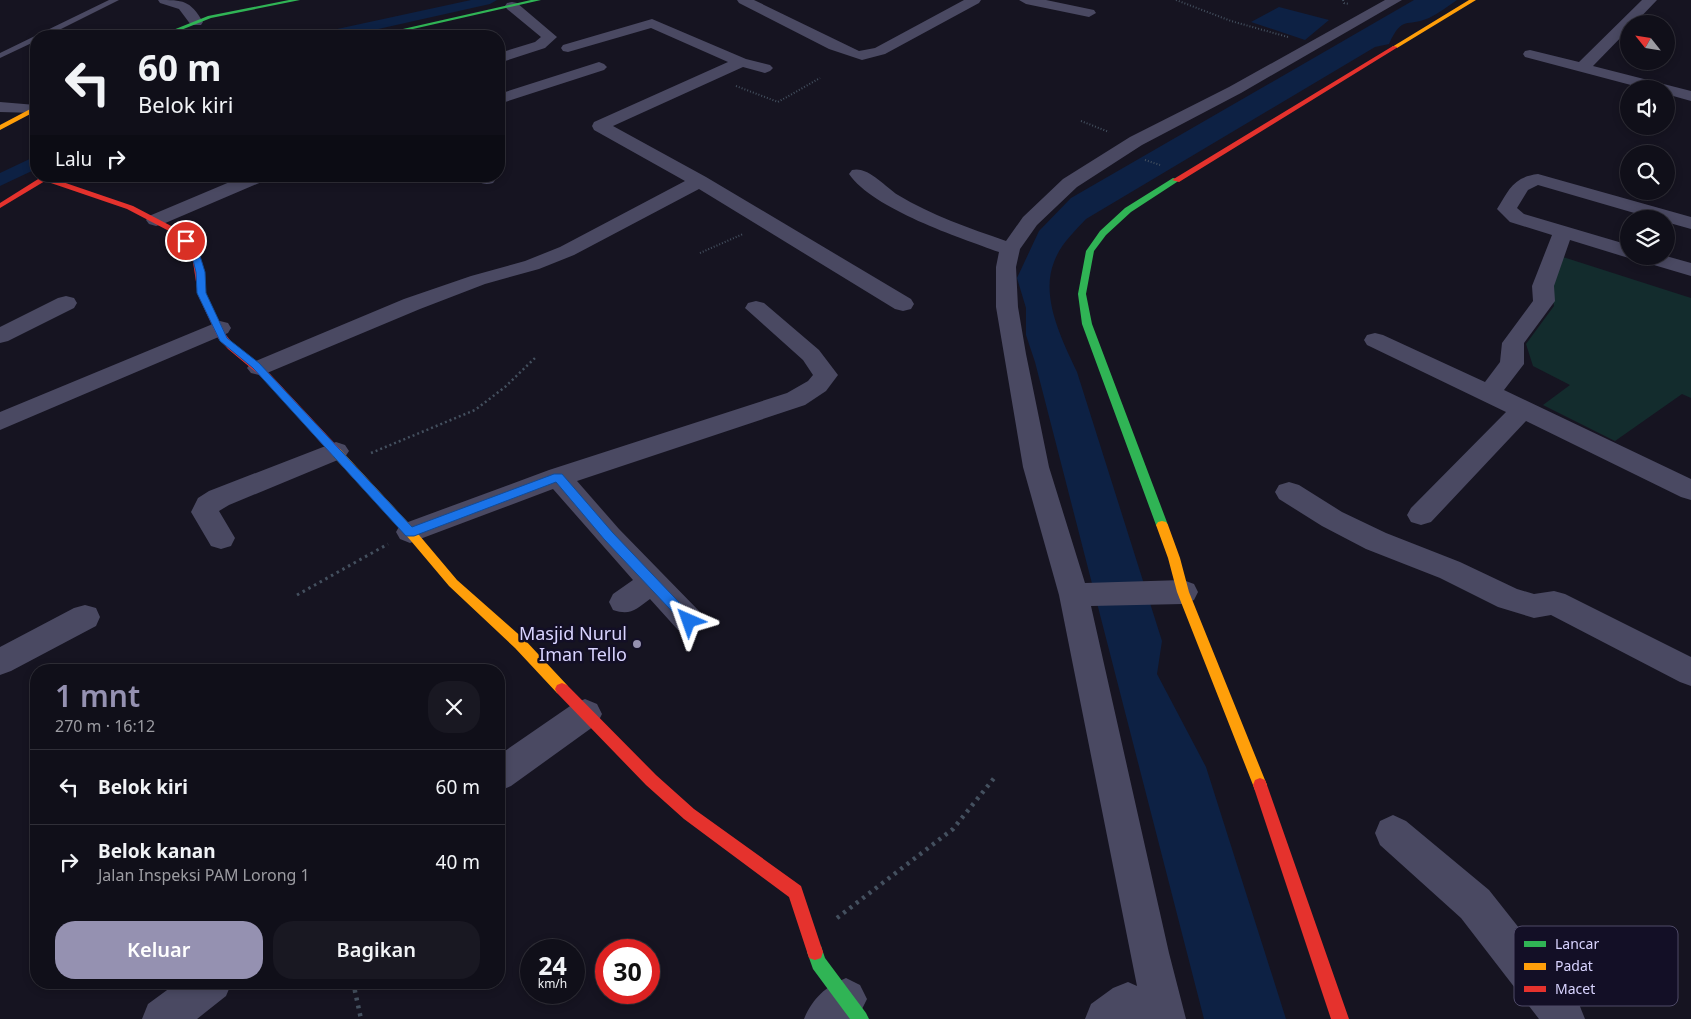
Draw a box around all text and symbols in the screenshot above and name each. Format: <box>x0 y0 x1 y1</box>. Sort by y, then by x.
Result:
north arrow <box>1620 15 1675 70</box>
map controls <box>1620 15 1675 265</box>
text: 60 m <box>138 44 221 91</box>
icon: left <box>55 50 120 115</box>
button: sound <box>1620 80 1675 135</box>
text: Belok kiri <box>138 89 233 119</box>
icon: right <box>102 145 130 173</box>
button: search <box>1620 145 1675 200</box>
text: Lalu <box>55 146 92 172</box>
button: layers <box>1620 210 1675 265</box>
pin <box>165 220 207 262</box>
icon: arrive <box>172 227 200 255</box>
position arrow <box>662 594 714 646</box>
place label: Masjid Nurul Iman Tello <box>519 621 627 666</box>
marker: Masjid Nurul Iman Tello <box>631 638 643 650</box>
text: 1 mnt <box>55 675 140 716</box>
button: close <box>428 681 480 733</box>
text: 270 m · 16:12 <box>55 715 155 737</box>
icon: left <box>55 773 83 801</box>
text: Belok kiri <box>98 774 188 800</box>
text: 60 m <box>436 774 480 800</box>
text: Belok kanan <box>98 838 215 864</box>
icon: right <box>55 848 83 876</box>
text: 40 m <box>436 849 480 875</box>
text: Jalan Inspeksi PAM Lorong 1 <box>98 864 310 886</box>
button: Keluar <box>55 921 263 979</box>
button: Bagikan <box>273 921 480 979</box>
legend <box>1514 926 1678 1006</box>
text: Lancar <box>1555 934 1599 953</box>
speed limit sign: 30 <box>595 939 660 1004</box>
text: 24 <box>538 948 567 982</box>
text: Padat <box>1555 956 1593 975</box>
text: km/h <box>538 975 567 992</box>
text: Macet <box>1555 979 1595 998</box>

